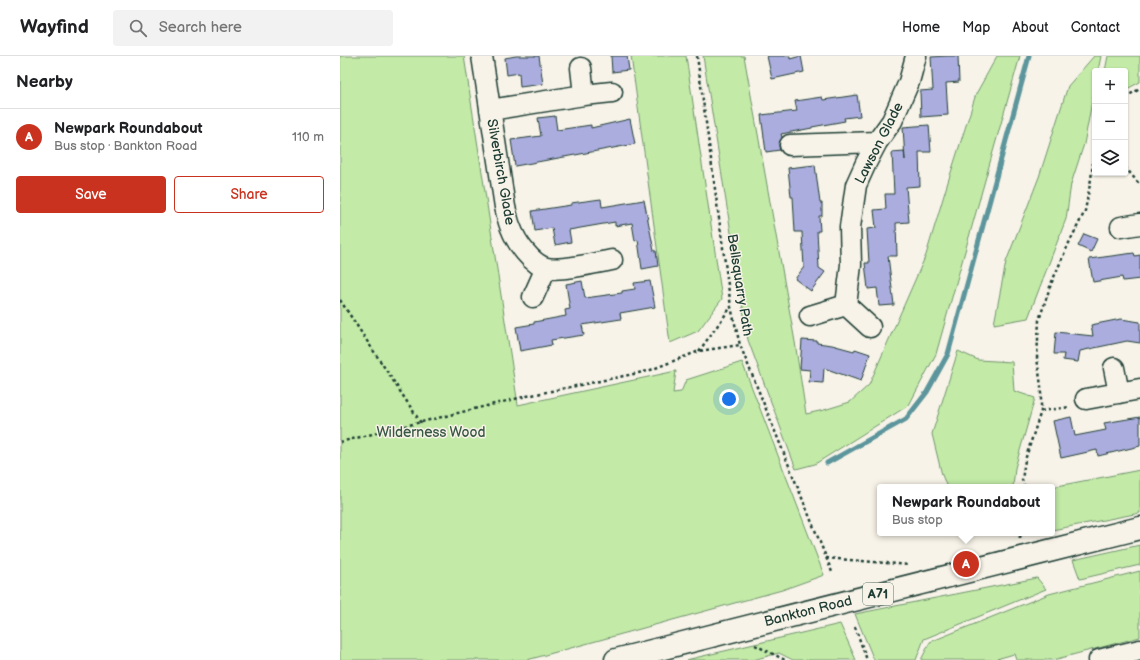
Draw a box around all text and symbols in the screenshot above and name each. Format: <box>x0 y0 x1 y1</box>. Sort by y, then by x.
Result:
search box <box>113 10 393 46</box>
text: Wayfind <box>20 16 89 39</box>
icon: search <box>127 17 149 39</box>
text: Search here <box>159 18 242 37</box>
text: Home <box>902 19 940 36</box>
text: Map <box>962 19 990 36</box>
text: About <box>1012 19 1049 36</box>
text: Contact <box>1071 19 1120 36</box>
map controls <box>1092 68 1128 176</box>
button: + <box>1092 68 1128 104</box>
text: Nearby <box>16 72 73 92</box>
street label: Lawson Glade <box>851 99 907 187</box>
button: − <box>1092 104 1128 140</box>
street label: Silverbirch Glade <box>483 118 519 226</box>
text: Newpark Roundabout <box>54 119 203 138</box>
text: A <box>25 129 33 145</box>
text: 110 m <box>292 129 324 145</box>
text: Bus stop · Bankton Road <box>54 138 197 154</box>
button: layers <box>1092 140 1128 176</box>
button: Save <box>16 176 166 213</box>
button: Share <box>174 176 324 213</box>
street label: Bellsquarry Path <box>724 233 757 338</box>
your location <box>719 389 739 409</box>
park label: Wilderness Wood <box>377 424 485 441</box>
popup <box>877 484 1055 536</box>
text: Newpark Roundabout <box>892 493 1040 512</box>
text: Bus stop <box>892 512 943 528</box>
pin: A <box>953 549 979 579</box>
road number: A71 <box>863 583 893 605</box>
street label: Bankton Road <box>762 592 854 630</box>

